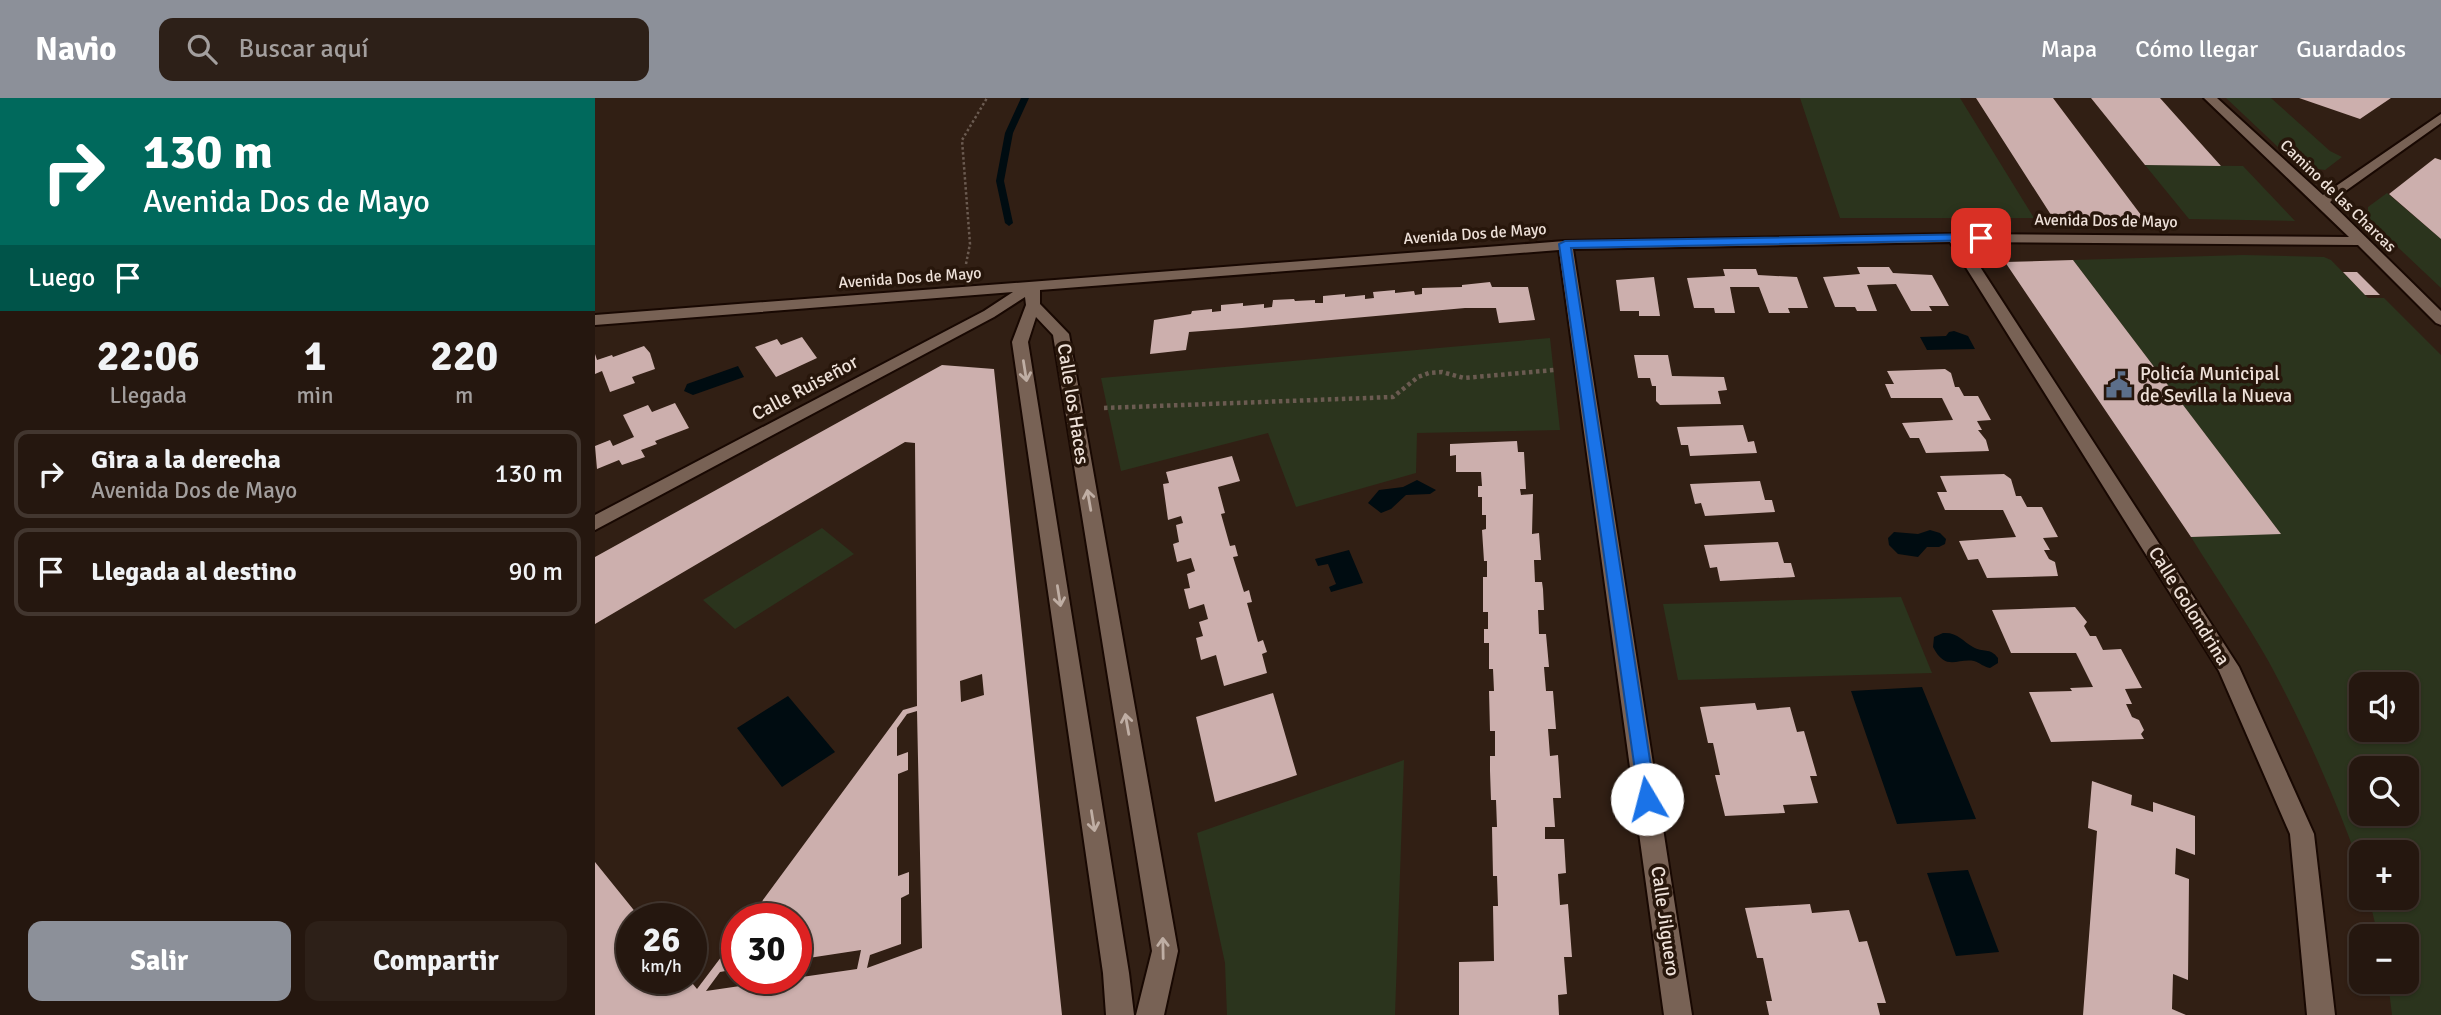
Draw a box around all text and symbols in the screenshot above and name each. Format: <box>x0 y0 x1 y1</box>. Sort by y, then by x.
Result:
search box <box>159 18 649 81</box>
text: Navio <box>35 29 117 70</box>
icon: search <box>183 30 221 68</box>
text: Buscar aquí <box>239 33 369 65</box>
text: Mapa <box>2041 34 2097 64</box>
text: Cómo llegar <box>2135 34 2258 64</box>
text: Guardados <box>2296 34 2406 64</box>
text: 130 m <box>143 122 273 182</box>
icon: right <box>28 126 119 217</box>
street label: Camino de las Charcas <box>2276 136 2400 256</box>
text: Avenida Dos de Mayo <box>143 182 430 221</box>
pin <box>1951 208 2011 268</box>
street label: Avenida Dos de Mayo <box>2034 210 2178 232</box>
street label: Avenida Dos de Mayo <box>1403 219 1547 249</box>
icon: arrive <box>1962 219 2000 257</box>
icon: arrive <box>109 259 147 297</box>
text: Luego <box>28 262 95 294</box>
street label: Avenida Dos de Mayo <box>838 263 982 293</box>
text: 22:06 <box>97 331 200 382</box>
text: 1 <box>304 331 326 382</box>
text: 220 <box>430 331 498 382</box>
street label: Calle los Haces <box>1052 342 1094 466</box>
street label: Calle Ruiseñor <box>748 350 862 426</box>
one-way arrow <box>1018 359 1031 382</box>
place label: Policía Municipal de Sevilla la Nueva <box>2140 362 2292 408</box>
public building icon: Policía Municipal de Sevilla la Nueva <box>2104 370 2134 400</box>
text: Llegada <box>110 381 187 410</box>
text: min <box>296 381 334 410</box>
text: m <box>455 381 473 410</box>
text: Gira a la derecha <box>91 444 281 476</box>
icon: right <box>32 455 70 493</box>
text: 130 m <box>494 458 563 490</box>
text: Avenida Dos de Mayo <box>91 476 297 505</box>
one-way arrow <box>1082 489 1095 512</box>
street label: Calle Golondrina <box>2143 542 2235 670</box>
icon: arrive <box>32 553 70 591</box>
text: Llegada al destino <box>91 556 297 588</box>
text: 90 m <box>508 556 563 588</box>
one-way arrow <box>1052 584 1065 607</box>
map controls <box>2349 672 2419 994</box>
button: sound <box>2349 672 2419 742</box>
one-way arrow <box>1120 713 1133 736</box>
button: search <box>2349 756 2419 826</box>
position arrow <box>1610 762 1684 836</box>
one-way arrow <box>1087 809 1100 832</box>
button: + <box>2349 840 2419 910</box>
street label: Calle Jilguero <box>1645 864 1685 978</box>
speed limit sign: 30 <box>721 903 812 994</box>
text: 26 <box>643 918 680 961</box>
button: Salir <box>28 921 291 1001</box>
button: Compartir <box>305 921 567 1001</box>
button: − <box>2349 924 2419 994</box>
one-way arrow <box>1156 937 1170 960</box>
text: km/h <box>641 955 682 977</box>

